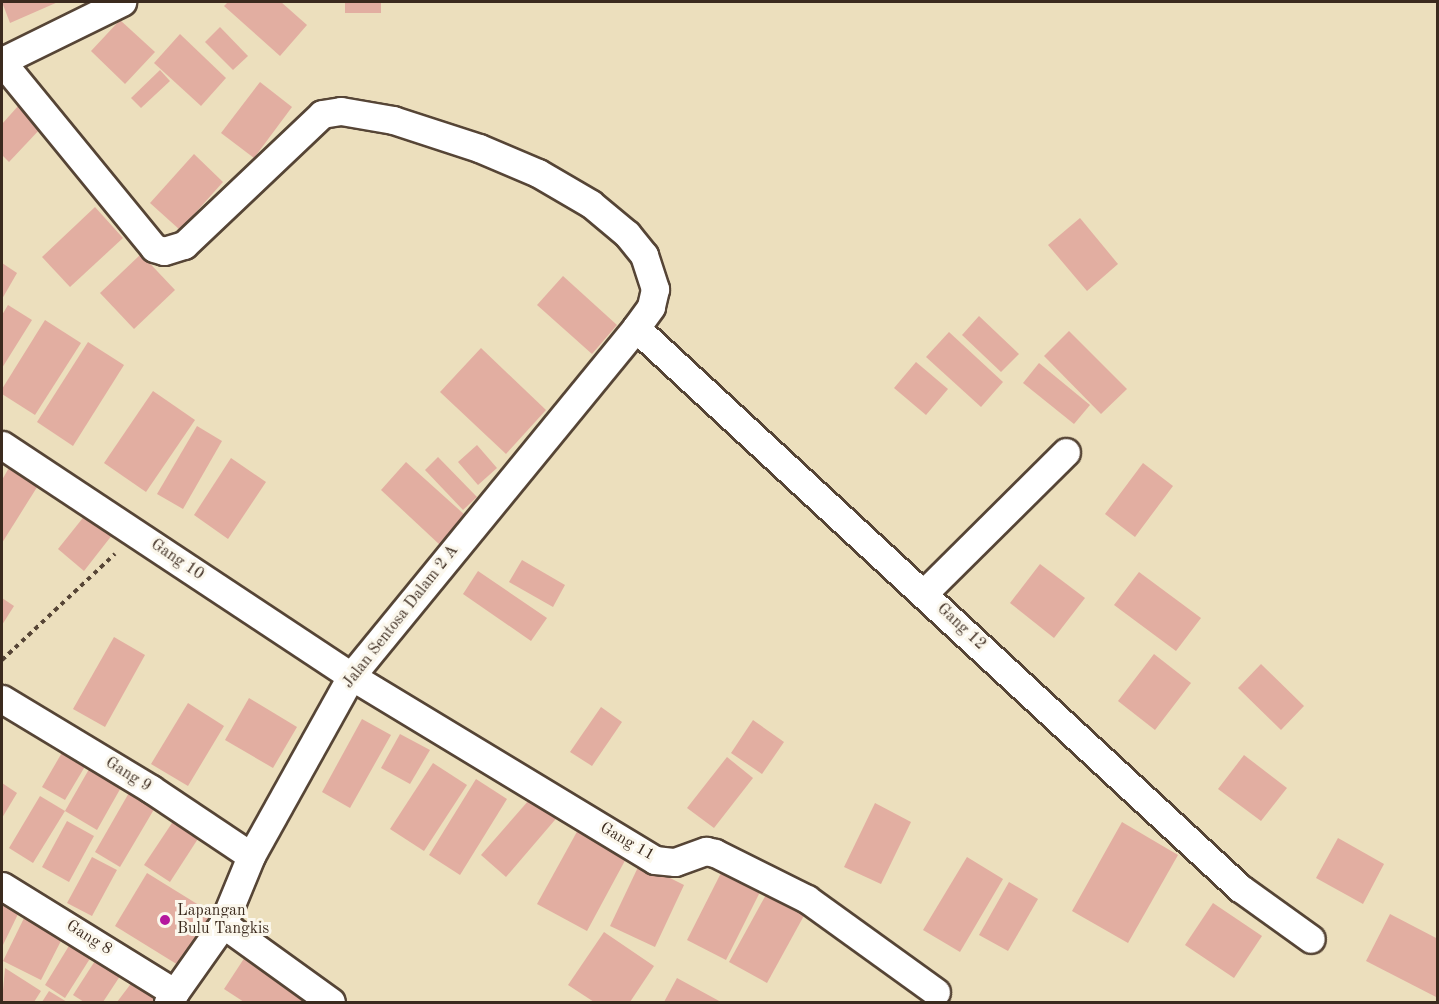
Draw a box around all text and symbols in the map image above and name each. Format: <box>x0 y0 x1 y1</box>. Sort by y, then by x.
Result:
street label: Gang 10 <box>147 535 207 585</box>
street label: Jalan Sentosa Dalam 2 A <box>339 542 463 692</box>
street label: Gang 12 <box>933 600 989 654</box>
street label: Gang 9 <box>102 753 154 797</box>
street label: Gang 11 <box>596 819 658 865</box>
place label: Lapangan Bulu Tangkis <box>177 901 269 939</box>
marker: Lapangan Bulu Tangkis <box>158 913 172 927</box>
street label: Gang 8 <box>63 916 115 960</box>

